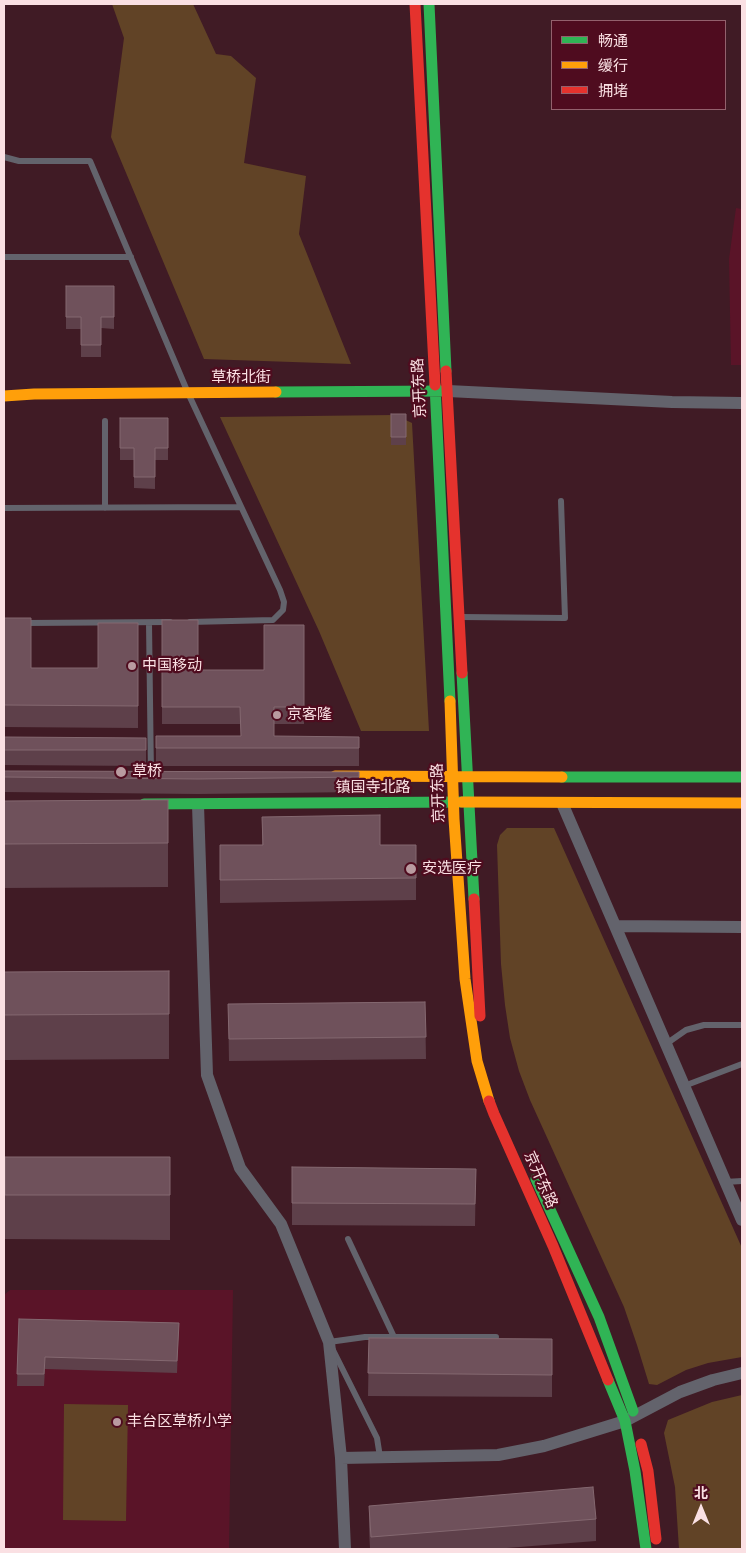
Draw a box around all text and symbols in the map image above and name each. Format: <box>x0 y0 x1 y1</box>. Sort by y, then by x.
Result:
legend <box>551 20 726 110</box>
text: 畅通 <box>598 32 628 50</box>
text: 缓行 <box>598 57 628 75</box>
text: 拥堵 <box>598 82 628 100</box>
street label: 京开东路 <box>409 358 431 418</box>
street label: 草桥北街 <box>211 369 271 387</box>
place label: 中国移动 <box>142 657 202 675</box>
marker: 中国移动 <box>126 660 138 672</box>
place label: 京客隆 <box>287 706 332 724</box>
marker: 京客隆 <box>271 709 283 721</box>
place label: 草桥 <box>132 763 162 781</box>
street label: 京开东路 <box>429 763 449 823</box>
marker: 草桥 <box>114 765 128 779</box>
street label: 镇国寺北路 <box>336 779 410 797</box>
place label: 安选医疗 <box>422 860 482 878</box>
marker: 安选医疗 <box>404 862 418 876</box>
street label: 京开东路 <box>520 1149 560 1211</box>
place label: 丰台区草桥小学 <box>127 1413 232 1431</box>
marker: 丰台区草桥小学 <box>111 1416 123 1428</box>
north arrow <box>676 1483 726 1533</box>
text: 北 <box>694 1485 708 1501</box>

